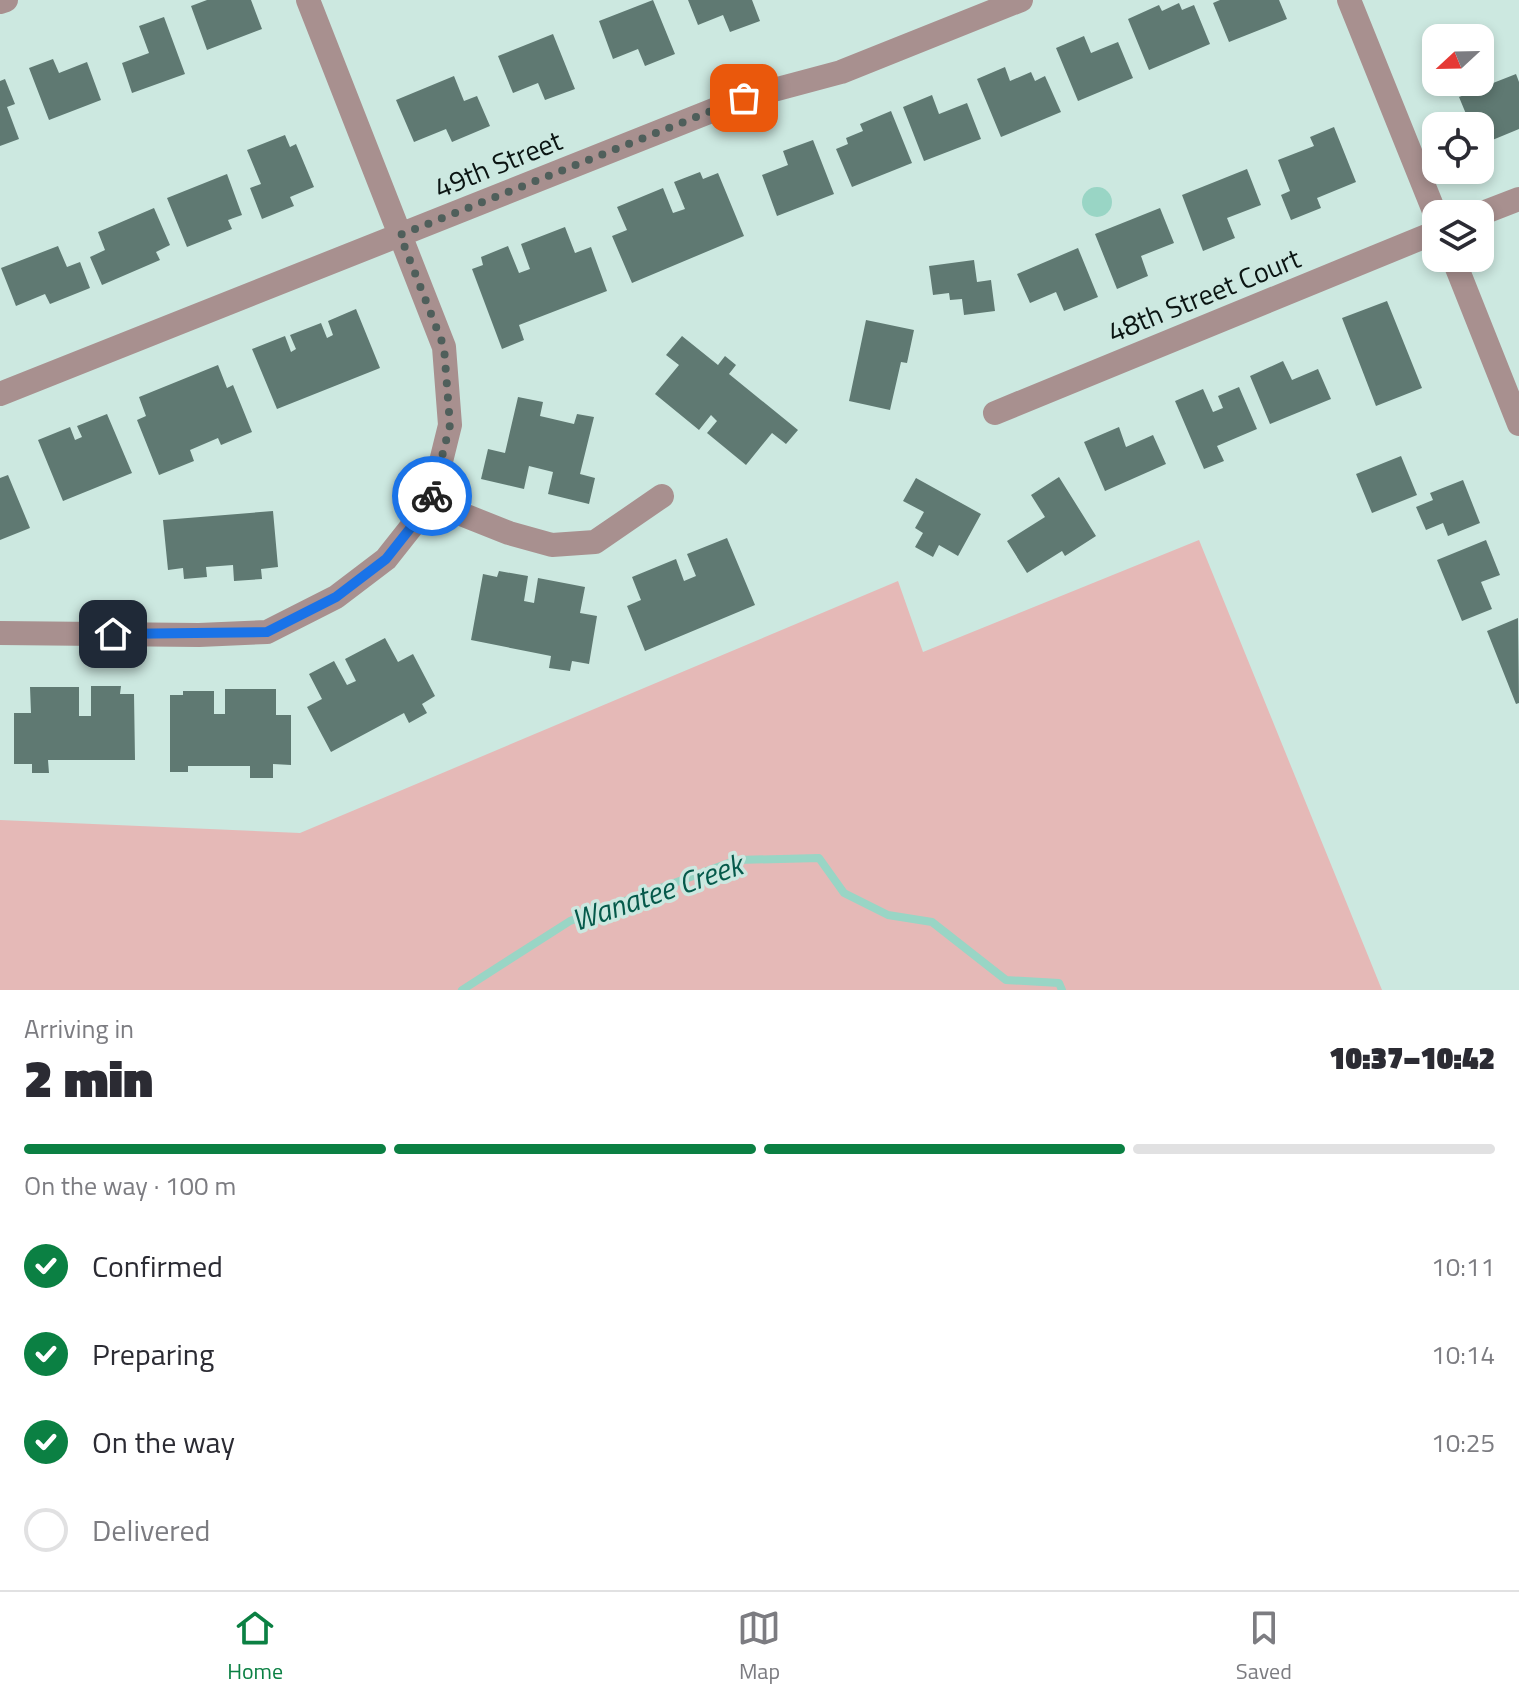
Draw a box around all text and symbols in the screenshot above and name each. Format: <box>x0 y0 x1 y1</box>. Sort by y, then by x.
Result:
north arrow <box>1422 24 1494 96</box>
map controls <box>1422 24 1494 272</box>
pin <box>710 64 778 132</box>
icon: bag <box>722 76 766 120</box>
button: locate <box>1422 112 1494 184</box>
street label: 49th Street <box>427 118 568 209</box>
button: layers <box>1422 200 1494 272</box>
street label: 48th Street Court <box>1101 236 1307 353</box>
courier <box>392 456 472 536</box>
icon: bike <box>410 474 454 518</box>
pin <box>79 600 147 668</box>
icon: home <box>91 612 135 656</box>
water label: Wanatee Creek <box>565 840 752 943</box>
text: Arriving in <box>24 1009 134 1048</box>
text: 10:37–10:42 <box>1329 1035 1495 1081</box>
text: 2 min <box>24 1038 153 1117</box>
text: On the way · 100 m <box>24 1166 236 1205</box>
text: Confirmed <box>92 1243 223 1289</box>
icon: check <box>24 1244 68 1288</box>
text: 10:11 <box>1431 1247 1495 1286</box>
text: Preparing <box>92 1331 214 1377</box>
icon: check <box>24 1332 68 1376</box>
text: 10:14 <box>1431 1335 1495 1374</box>
text: On the way <box>92 1419 235 1465</box>
icon: check <box>24 1420 68 1464</box>
text: 10:25 <box>1431 1423 1495 1462</box>
text: Delivered <box>92 1507 210 1553</box>
tab: Home <box>227 1606 283 1688</box>
tab: Map <box>737 1606 781 1688</box>
tab: Saved <box>1236 1606 1292 1688</box>

